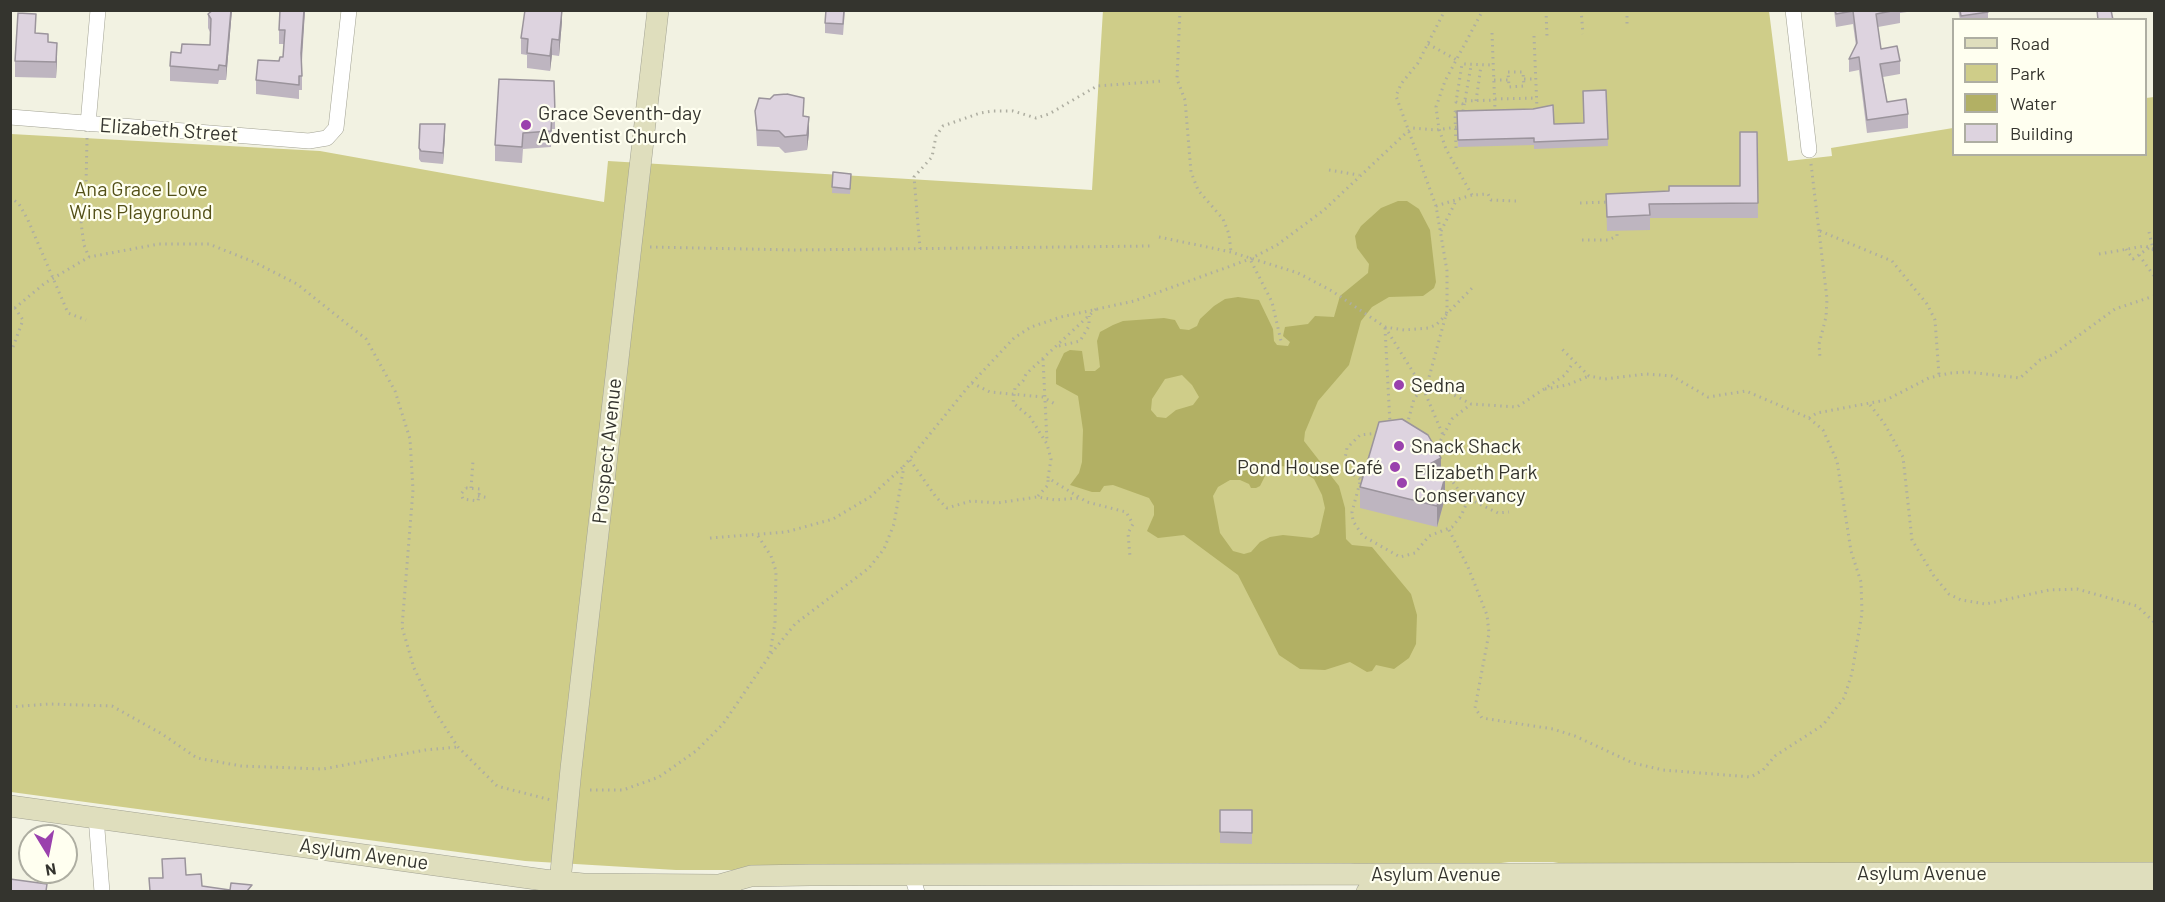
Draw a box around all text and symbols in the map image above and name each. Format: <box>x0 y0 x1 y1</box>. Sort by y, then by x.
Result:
legend <box>1952 18 2147 156</box>
text: Road <box>2010 32 2050 54</box>
text: Park <box>2010 62 2045 84</box>
text: Water <box>2010 92 2057 114</box>
place label: Grace Seventh-day Adventist Church <box>538 101 701 148</box>
street label: Elizabeth Street <box>99 113 239 147</box>
marker: Grace Seventh-day Adventist Church <box>519 118 533 132</box>
text: Building <box>2010 122 2073 144</box>
park label: Ana Grace Love Wins Playground <box>69 177 213 224</box>
place label: Sedna <box>1411 373 1465 397</box>
street label: Prospect Avenue <box>587 377 627 525</box>
marker: Sedna <box>1392 378 1406 392</box>
place label: Snack Shack <box>1411 434 1521 458</box>
marker: Snack Shack <box>1392 439 1406 453</box>
place label: Pond House Café <box>1237 455 1383 479</box>
marker: Pond House Café <box>1388 460 1402 474</box>
place label: Elizabeth Park Conservancy <box>1414 460 1538 507</box>
marker: Elizabeth Park Conservancy <box>1395 476 1409 490</box>
north arrow <box>18 824 78 884</box>
street label: Asylum Avenue <box>298 833 430 875</box>
text: N <box>44 860 58 881</box>
street label: Asylum Avenue <box>1857 861 1987 885</box>
street label: Asylum Avenue <box>1371 862 1501 886</box>

